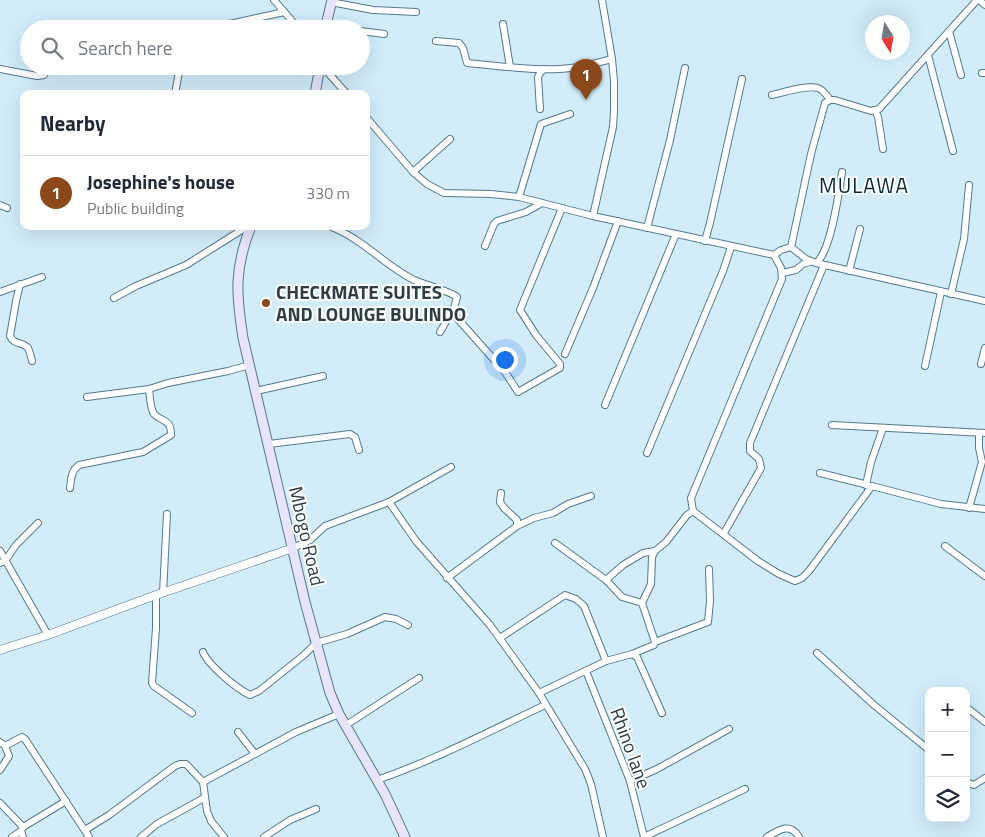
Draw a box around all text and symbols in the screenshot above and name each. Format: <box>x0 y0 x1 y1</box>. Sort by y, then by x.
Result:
north arrow <box>865 15 910 60</box>
search box <box>20 20 370 75</box>
text: Search here <box>78 33 172 62</box>
icon: search <box>38 34 66 62</box>
pin: 1 <box>570 59 602 100</box>
text: Nearby <box>40 107 105 139</box>
text: Josephine's house <box>87 167 235 196</box>
district label: MULAWA <box>819 169 909 201</box>
text: 1 <box>52 181 60 205</box>
text: 330 m <box>306 181 350 205</box>
text: Public building <box>87 196 184 220</box>
place label: CHECKMATE SUITES AND LOUNGE BULINDO <box>276 277 466 328</box>
marker: CHECKMATE SUITES AND LOUNGE BULINDO <box>260 297 272 309</box>
your location <box>492 347 518 373</box>
street label: Mbogo Road <box>282 483 333 588</box>
map controls <box>925 687 970 822</box>
button: + <box>925 687 970 732</box>
street label: Rhino lane <box>603 703 659 792</box>
button: − <box>925 732 970 777</box>
button: layers <box>925 777 970 822</box>

